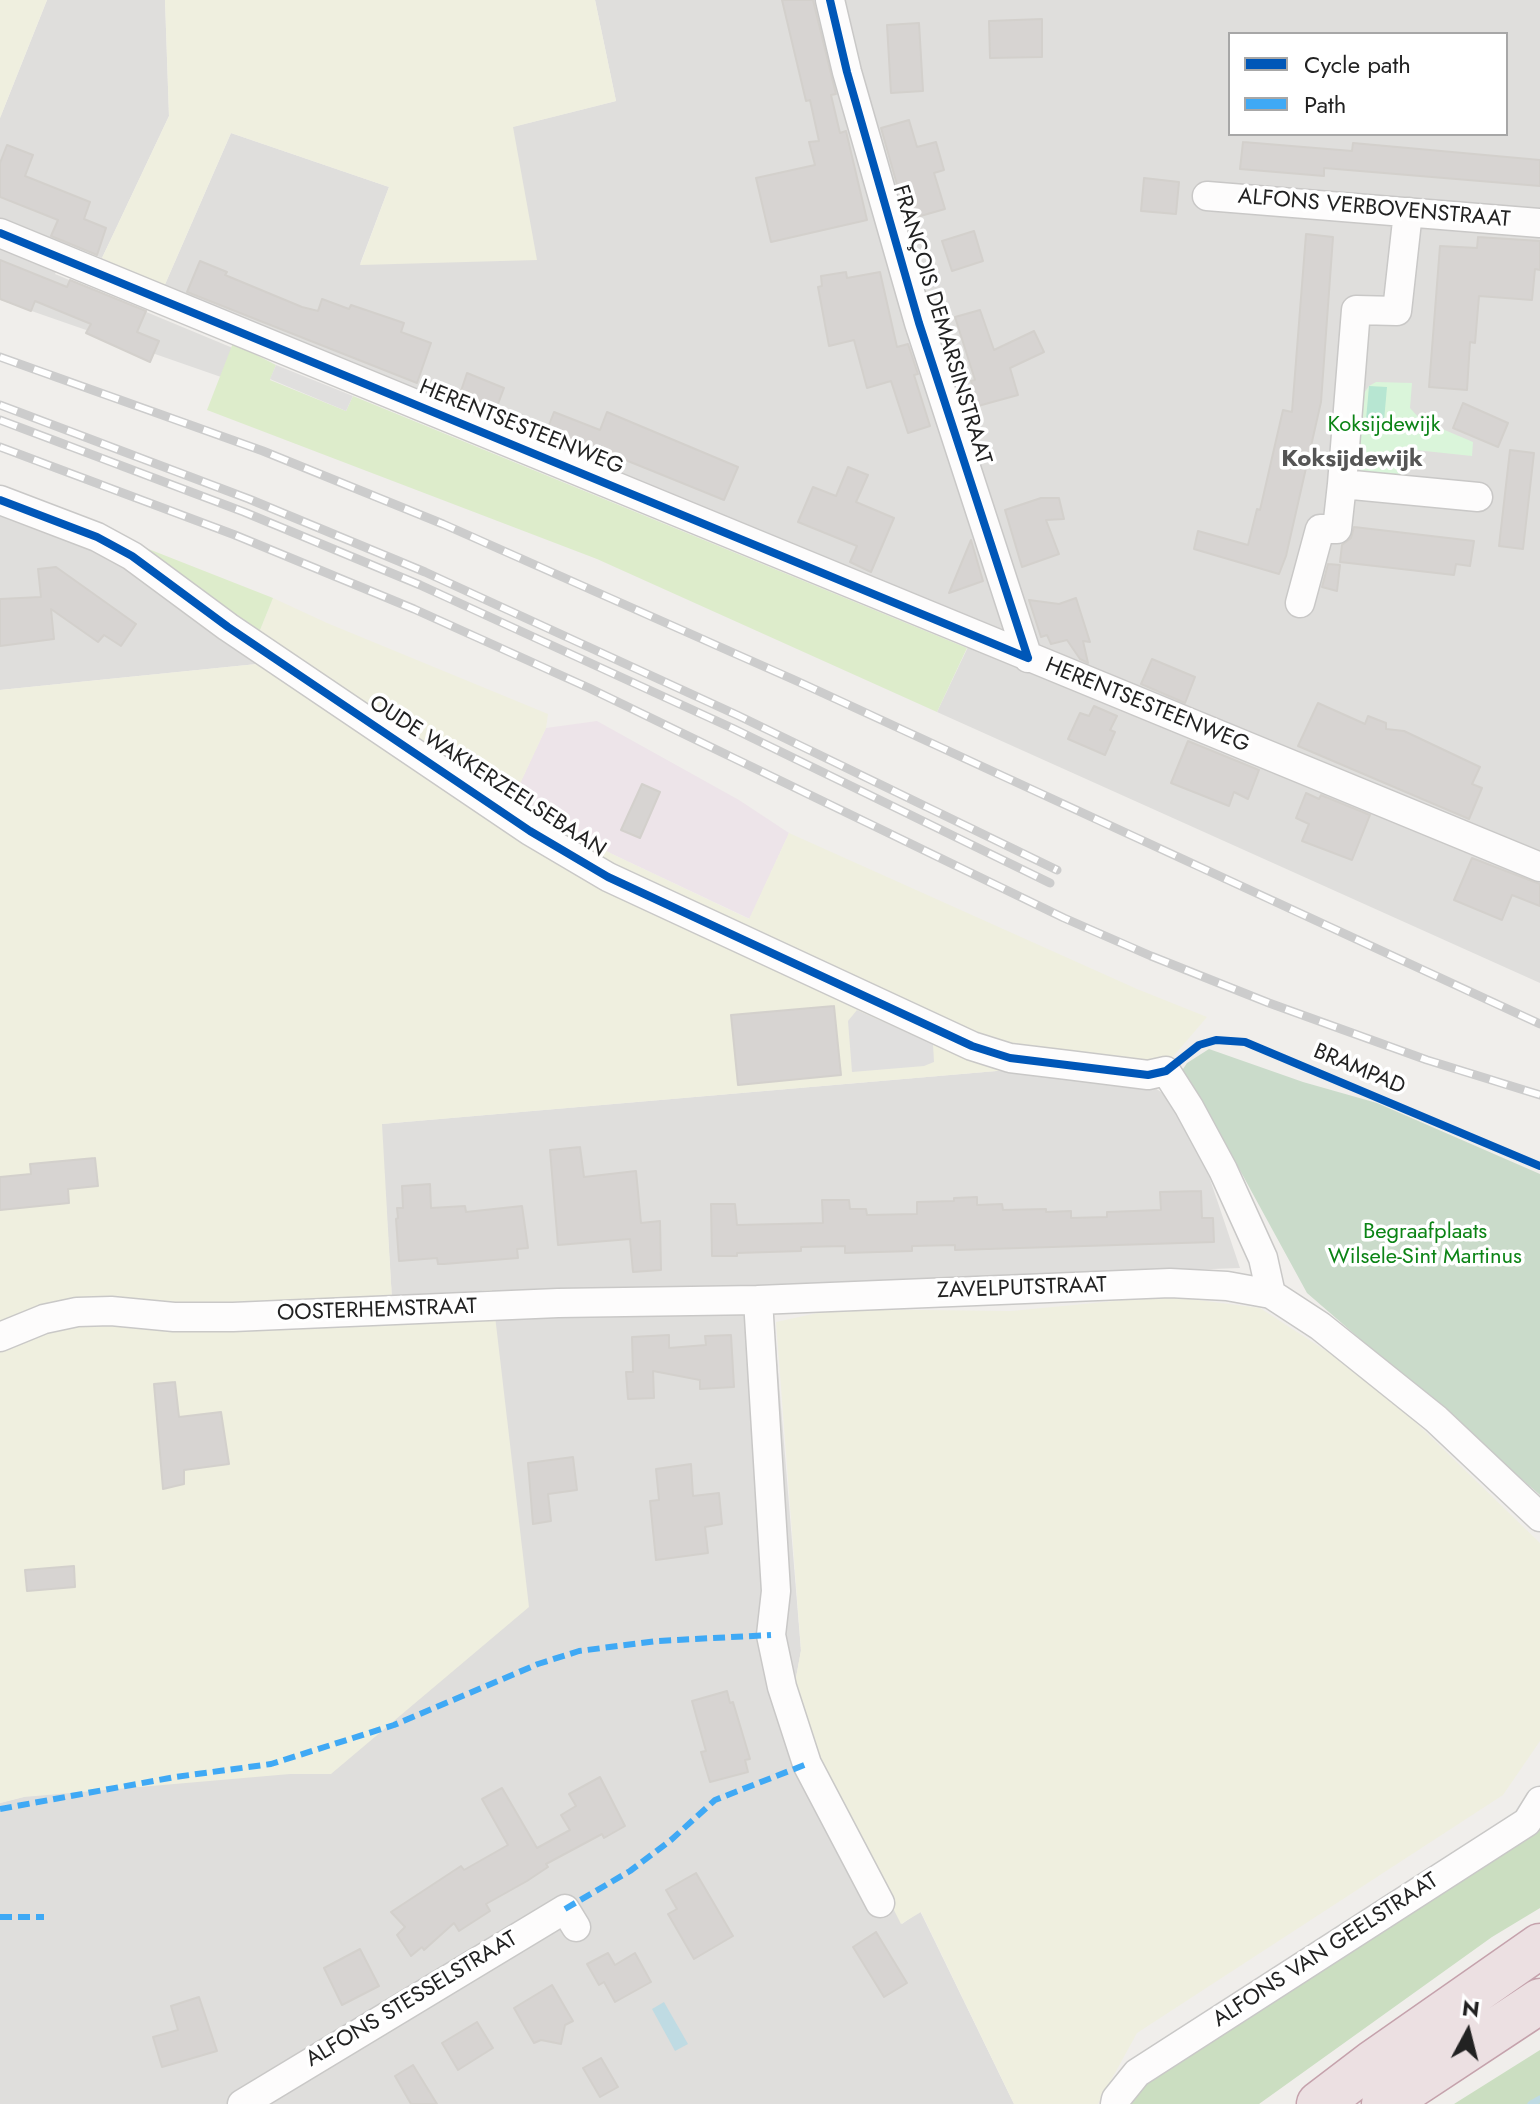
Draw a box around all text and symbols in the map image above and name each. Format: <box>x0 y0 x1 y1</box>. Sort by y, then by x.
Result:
legend <box>1228 32 1508 136</box>
text: Cycle path <box>1304 47 1411 82</box>
text: Path <box>1304 87 1346 122</box>
street label: FRANÇOIS DEMARSINSTRAAT <box>886 182 996 468</box>
street label: ALFONS VERBOVENSTRAAT <box>1237 184 1511 234</box>
street label: HERENTSESTEENWEG <box>415 375 627 481</box>
park label: Koksijdewijk <box>1328 413 1440 439</box>
district label: Koksijdewijk <box>1281 446 1423 474</box>
street label: HERENTSESTEENWEG <box>1041 653 1253 759</box>
street label: OUDE WAKKERZEELSEBAAN <box>364 690 610 864</box>
street label: BRAMPAD <box>1309 1039 1409 1101</box>
park label: Begraafplaats Wilsele-Sint Martinus <box>1328 1220 1522 1272</box>
street label: ZAVELPUTSTRAAT <box>937 1273 1107 1305</box>
street label: OOSTERHEMSTRAAT <box>277 1294 477 1328</box>
street label: ALFONS VAN GEELSTRAAT <box>1208 1868 1444 2034</box>
street label: ALFONS STESSELSTRAAT <box>301 1926 523 2074</box>
text: N <box>1460 1991 1482 2025</box>
north arrow <box>1428 1992 1508 2072</box>

